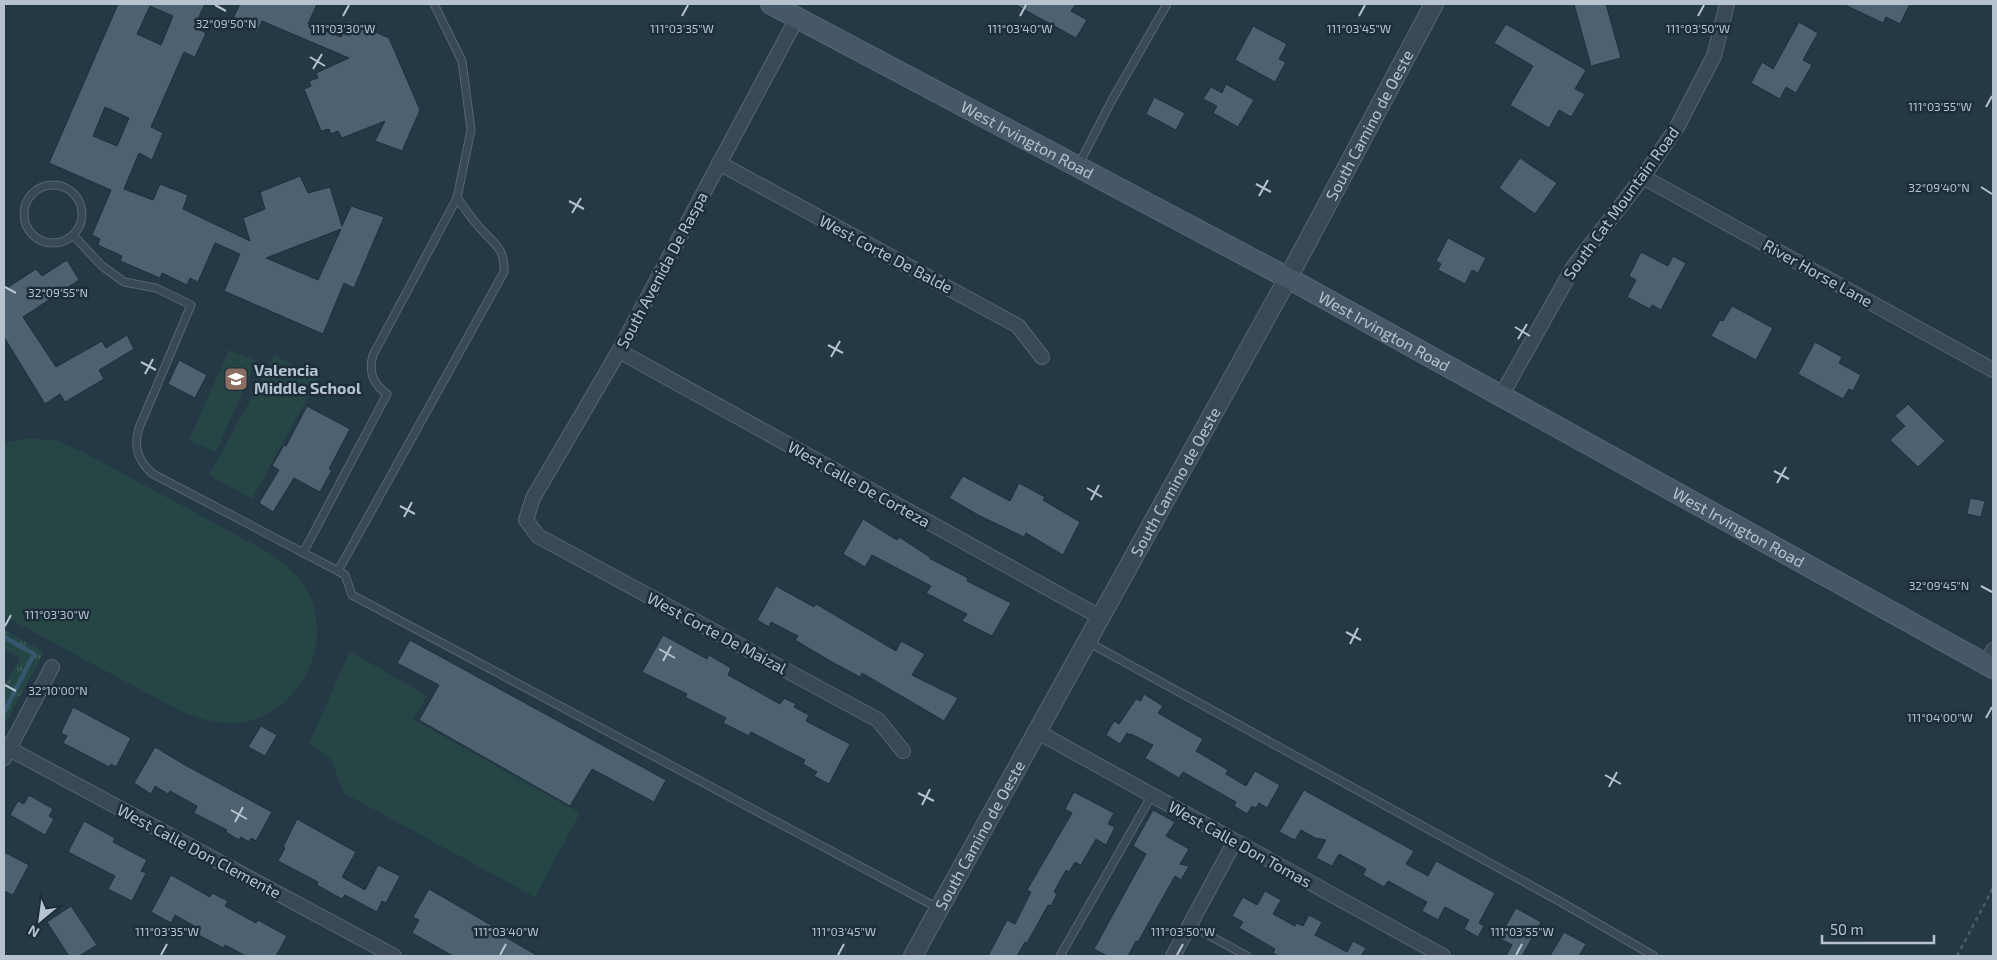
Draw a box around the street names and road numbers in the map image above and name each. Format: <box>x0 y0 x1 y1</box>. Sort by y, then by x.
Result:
street label: South Camino de Oeste <box>1321 47 1417 203</box>
street label: West Irvington Road <box>958 96 1097 182</box>
street label: South Cat Mountain Road <box>1559 123 1682 283</box>
street label: South Avenida De Raspa <box>612 188 711 351</box>
street label: West Corte De Balde <box>816 210 956 297</box>
street label: River Horse Lane <box>1760 235 1876 310</box>
street label: West Irvington Road <box>1315 287 1454 375</box>
street label: South Camino de Oeste <box>1126 404 1224 559</box>
street label: West Calle De Corteza <box>785 436 934 531</box>
street label: West Irvington Road <box>1670 483 1808 571</box>
street label: West Corte De Maizal <box>644 588 791 678</box>
street label: South Camino de Oeste <box>930 757 1028 913</box>
street label: West Calle Don Tomas <box>1165 796 1315 891</box>
street label: West Calle Don Clemente <box>114 799 284 902</box>

